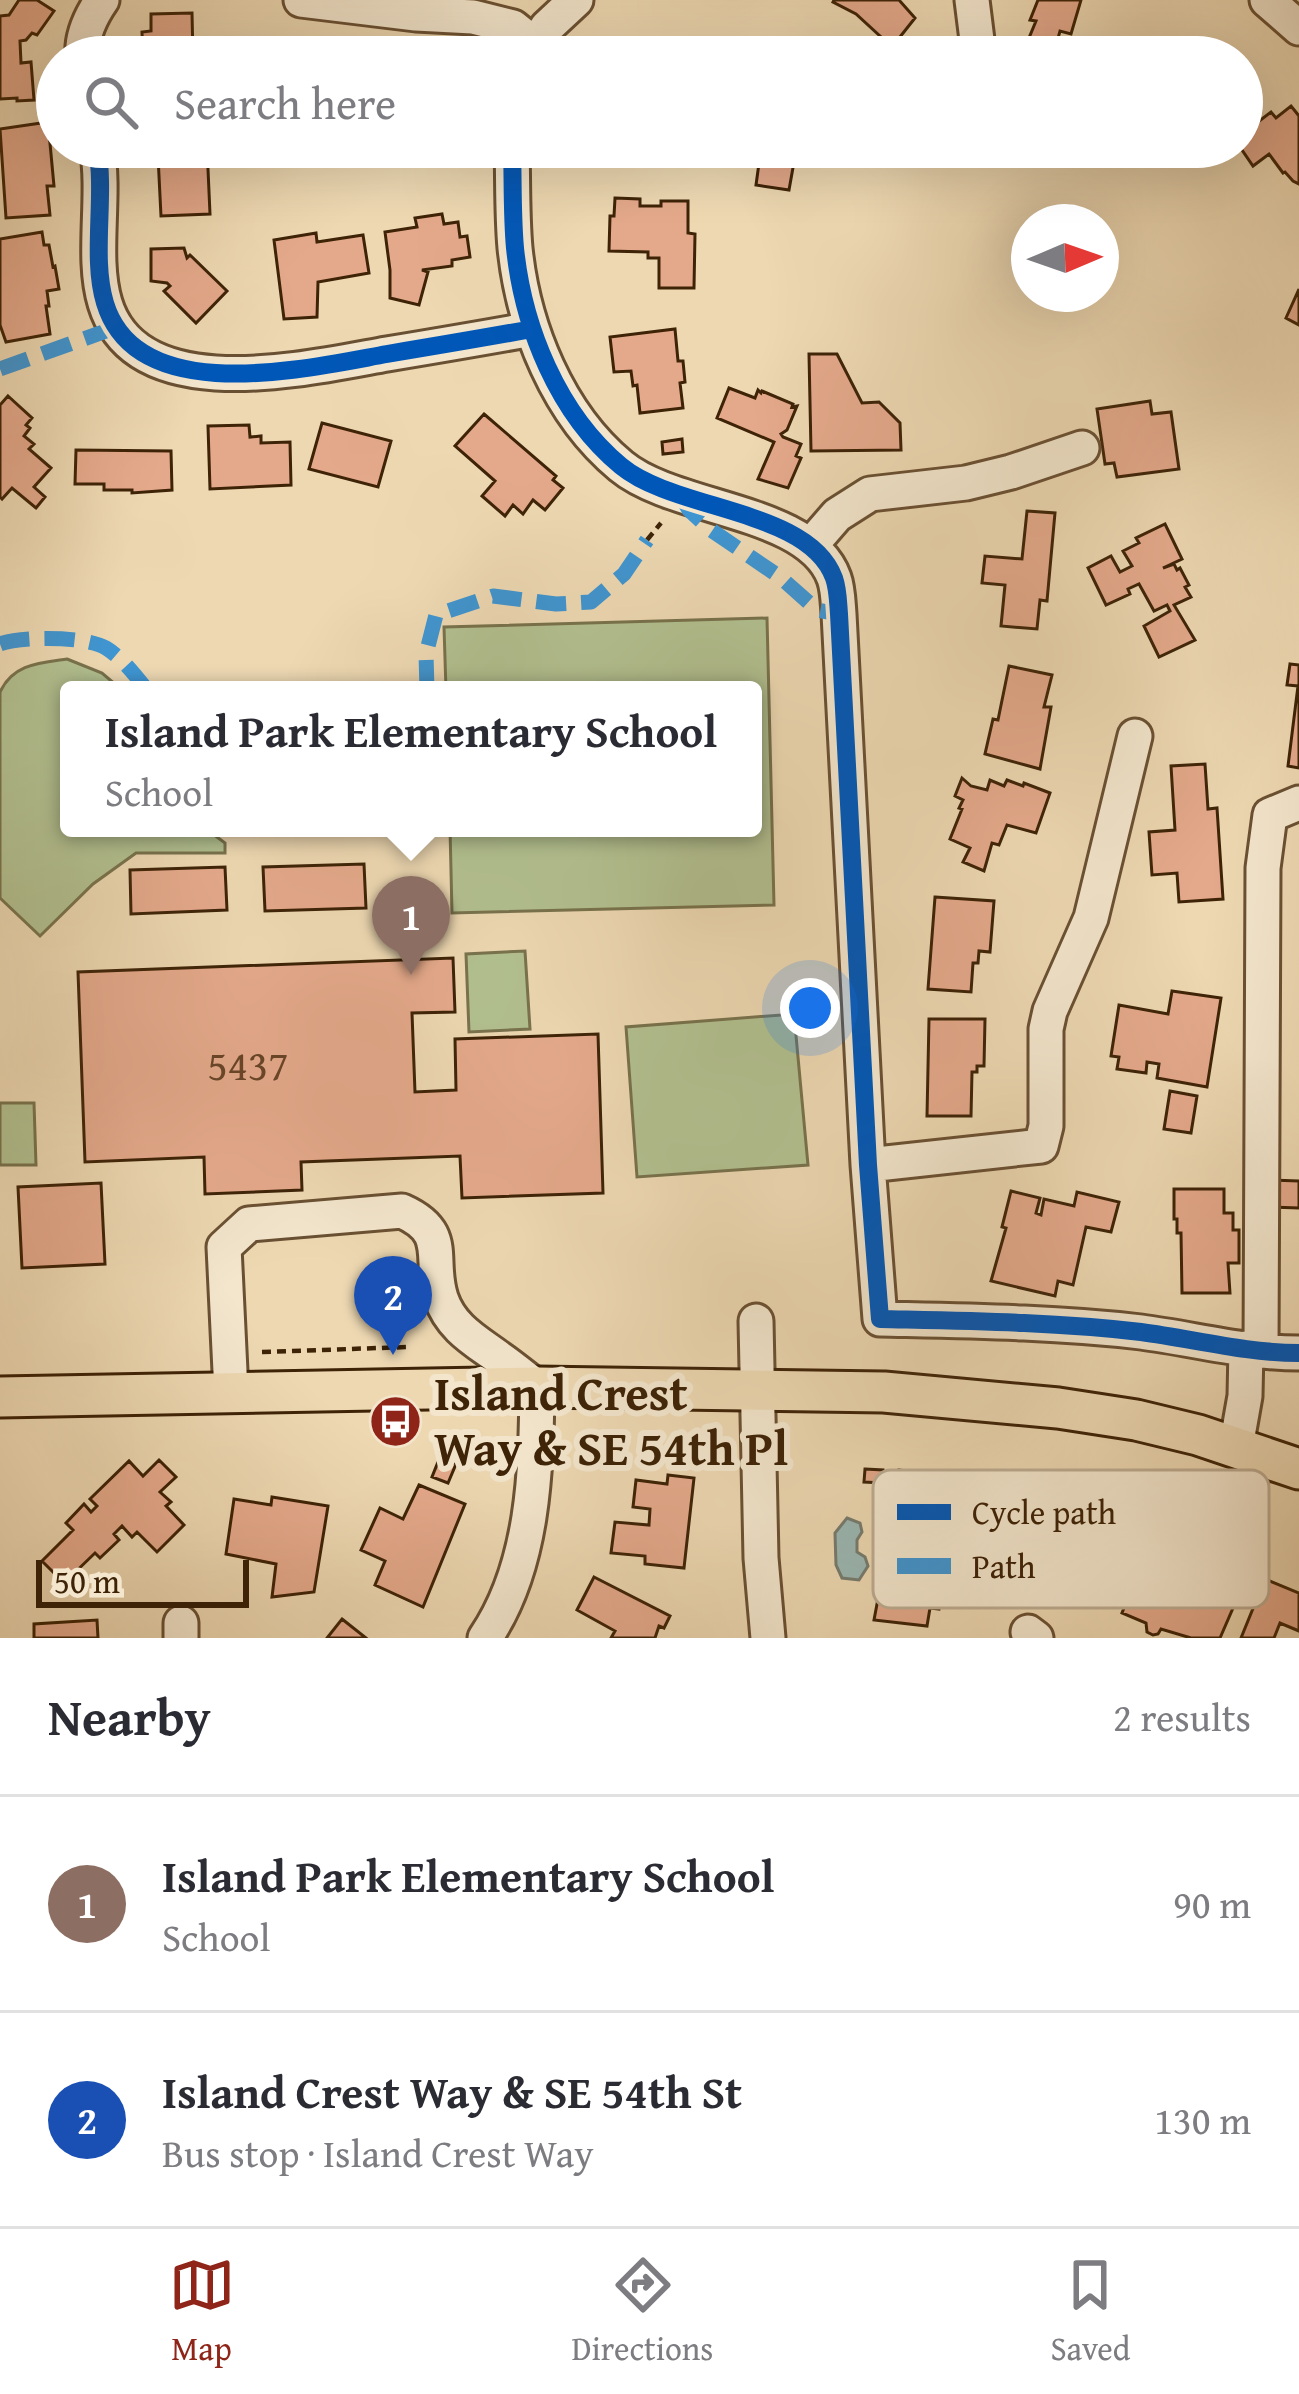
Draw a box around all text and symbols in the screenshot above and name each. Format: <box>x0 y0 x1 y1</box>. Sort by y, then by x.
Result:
search box <box>36 36 1263 168</box>
icon: search <box>78 69 144 135</box>
text: Search here <box>174 70 396 135</box>
north arrow <box>1011 204 1119 312</box>
popup <box>60 681 762 837</box>
text: Island Park Elementary School <box>105 698 717 763</box>
text: School <box>105 763 213 820</box>
pin: 1 <box>372 876 450 975</box>
your location <box>780 978 840 1038</box>
house number: 5437 <box>208 1034 288 1095</box>
pin: 2 <box>354 1256 432 1355</box>
place label: Island Crest Way & SE 54th Pl <box>434 1357 788 1483</box>
bus stop icon: Island Crest Way & SE 54th Pl <box>367 1393 423 1449</box>
legend <box>873 1470 1269 1608</box>
text: Cycle path <box>972 1488 1117 1536</box>
text: Path <box>972 1542 1036 1590</box>
scale bar <box>36 1554 249 1607</box>
text: 50 m <box>54 1557 120 1605</box>
text: Nearby <box>48 1679 211 1754</box>
text: 2 results <box>1113 1688 1251 1745</box>
text: Island Park Elementary School <box>162 1843 775 1908</box>
text: 1 <box>77 1875 97 1932</box>
text: 90 m <box>1173 1875 1251 1932</box>
text: School <box>162 1908 270 1965</box>
text: Island Crest Way & SE 54th St <box>162 2059 742 2124</box>
text: 2 <box>77 2091 97 2148</box>
text: 130 m <box>1154 2091 1251 2148</box>
text: Bus stop · Island Crest Way <box>162 2124 594 2181</box>
tab: Map <box>169 2252 235 2372</box>
tab: Directions <box>572 2252 713 2372</box>
tab: Saved <box>1051 2252 1130 2372</box>

